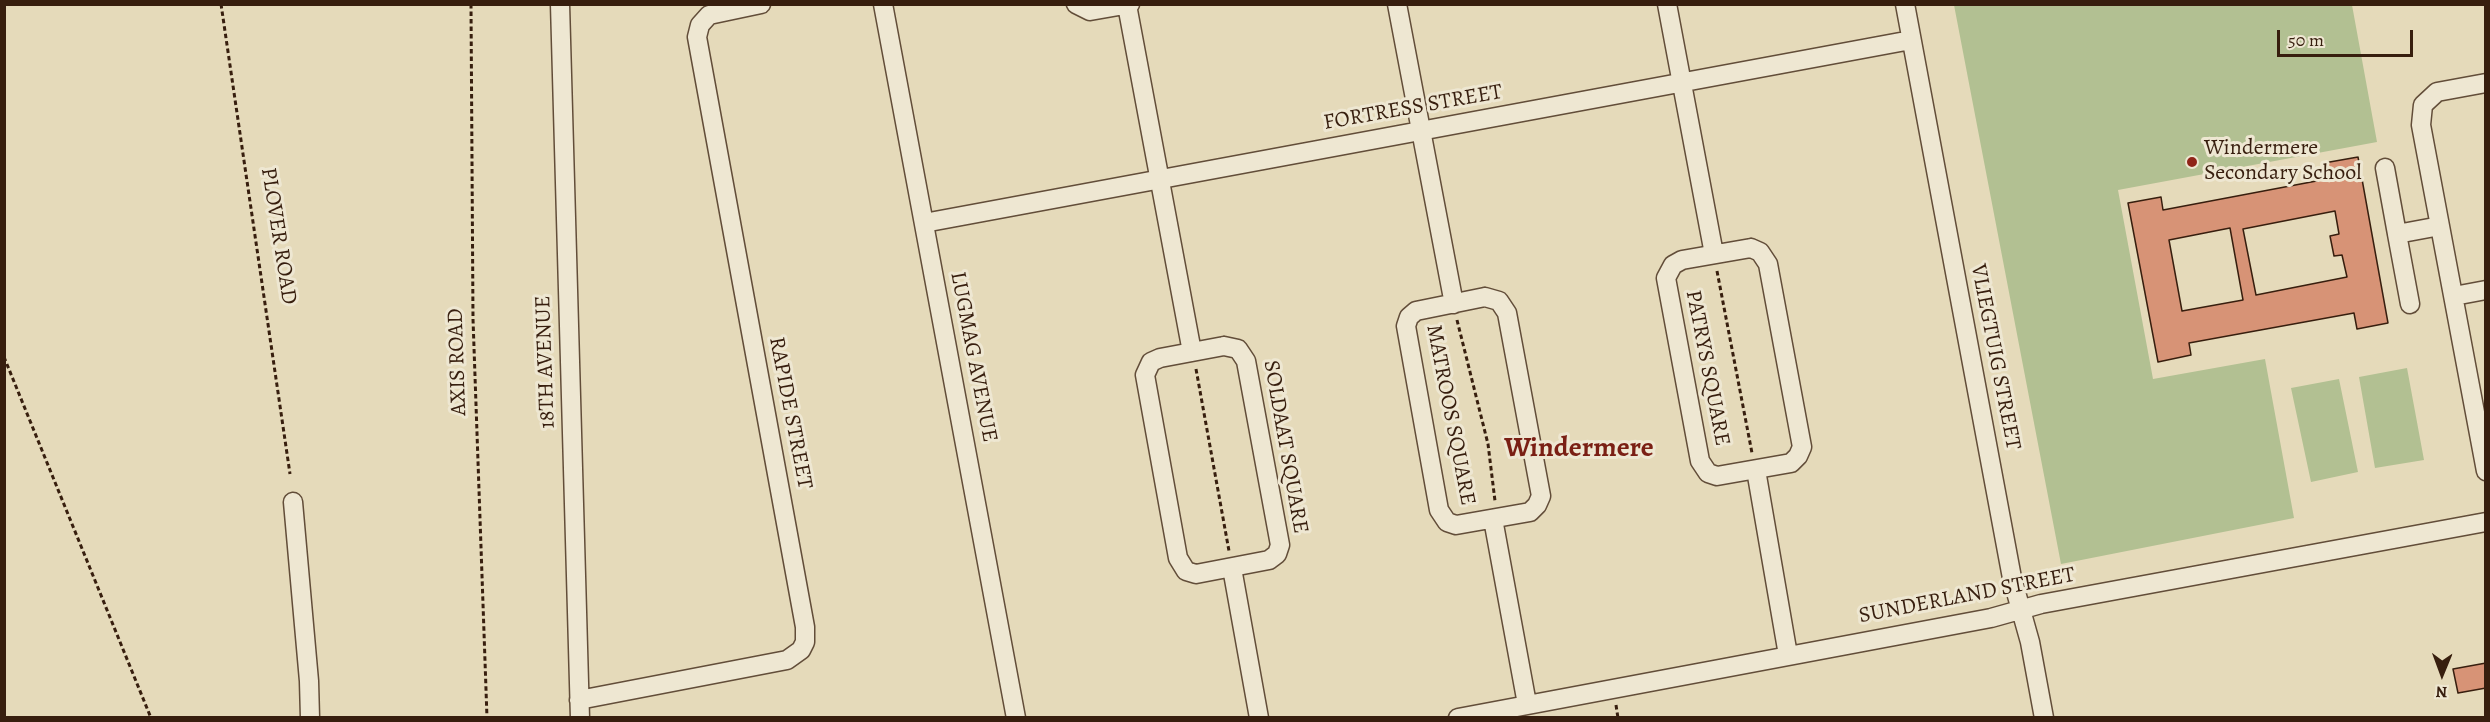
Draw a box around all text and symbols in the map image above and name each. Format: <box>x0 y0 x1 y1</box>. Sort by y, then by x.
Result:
scale bar <box>2280 18 2416 56</box>
text: 50 m <box>2288 28 2324 52</box>
street label: FORTRESS STREET <box>1322 79 1504 137</box>
place label: Windermere Secondary School <box>2204 136 2362 188</box>
marker: Windermere Secondary School <box>2185 155 2199 169</box>
street label: PLOVER ROAD <box>254 165 302 307</box>
street label: VLIEGTUIG STREET <box>1964 262 2026 452</box>
street label: LUGMAG AVENUE <box>944 269 1002 445</box>
street label: PATRYS SQUARE <box>1679 288 1735 448</box>
street label: 18TH AVENUE <box>530 295 562 429</box>
street label: AXIS ROAD <box>443 308 473 416</box>
street label: MATROOS SQUARE <box>1420 322 1480 508</box>
street label: RAPIDE STREET <box>762 335 818 491</box>
street label: SOLDAAT SQUARE <box>1257 358 1313 536</box>
district label: Windermere <box>1504 432 1654 466</box>
street label: SUNDERLAND STREET <box>1857 562 2077 630</box>
north arrow <box>2412 644 2472 704</box>
text: N <box>2436 681 2448 703</box>

